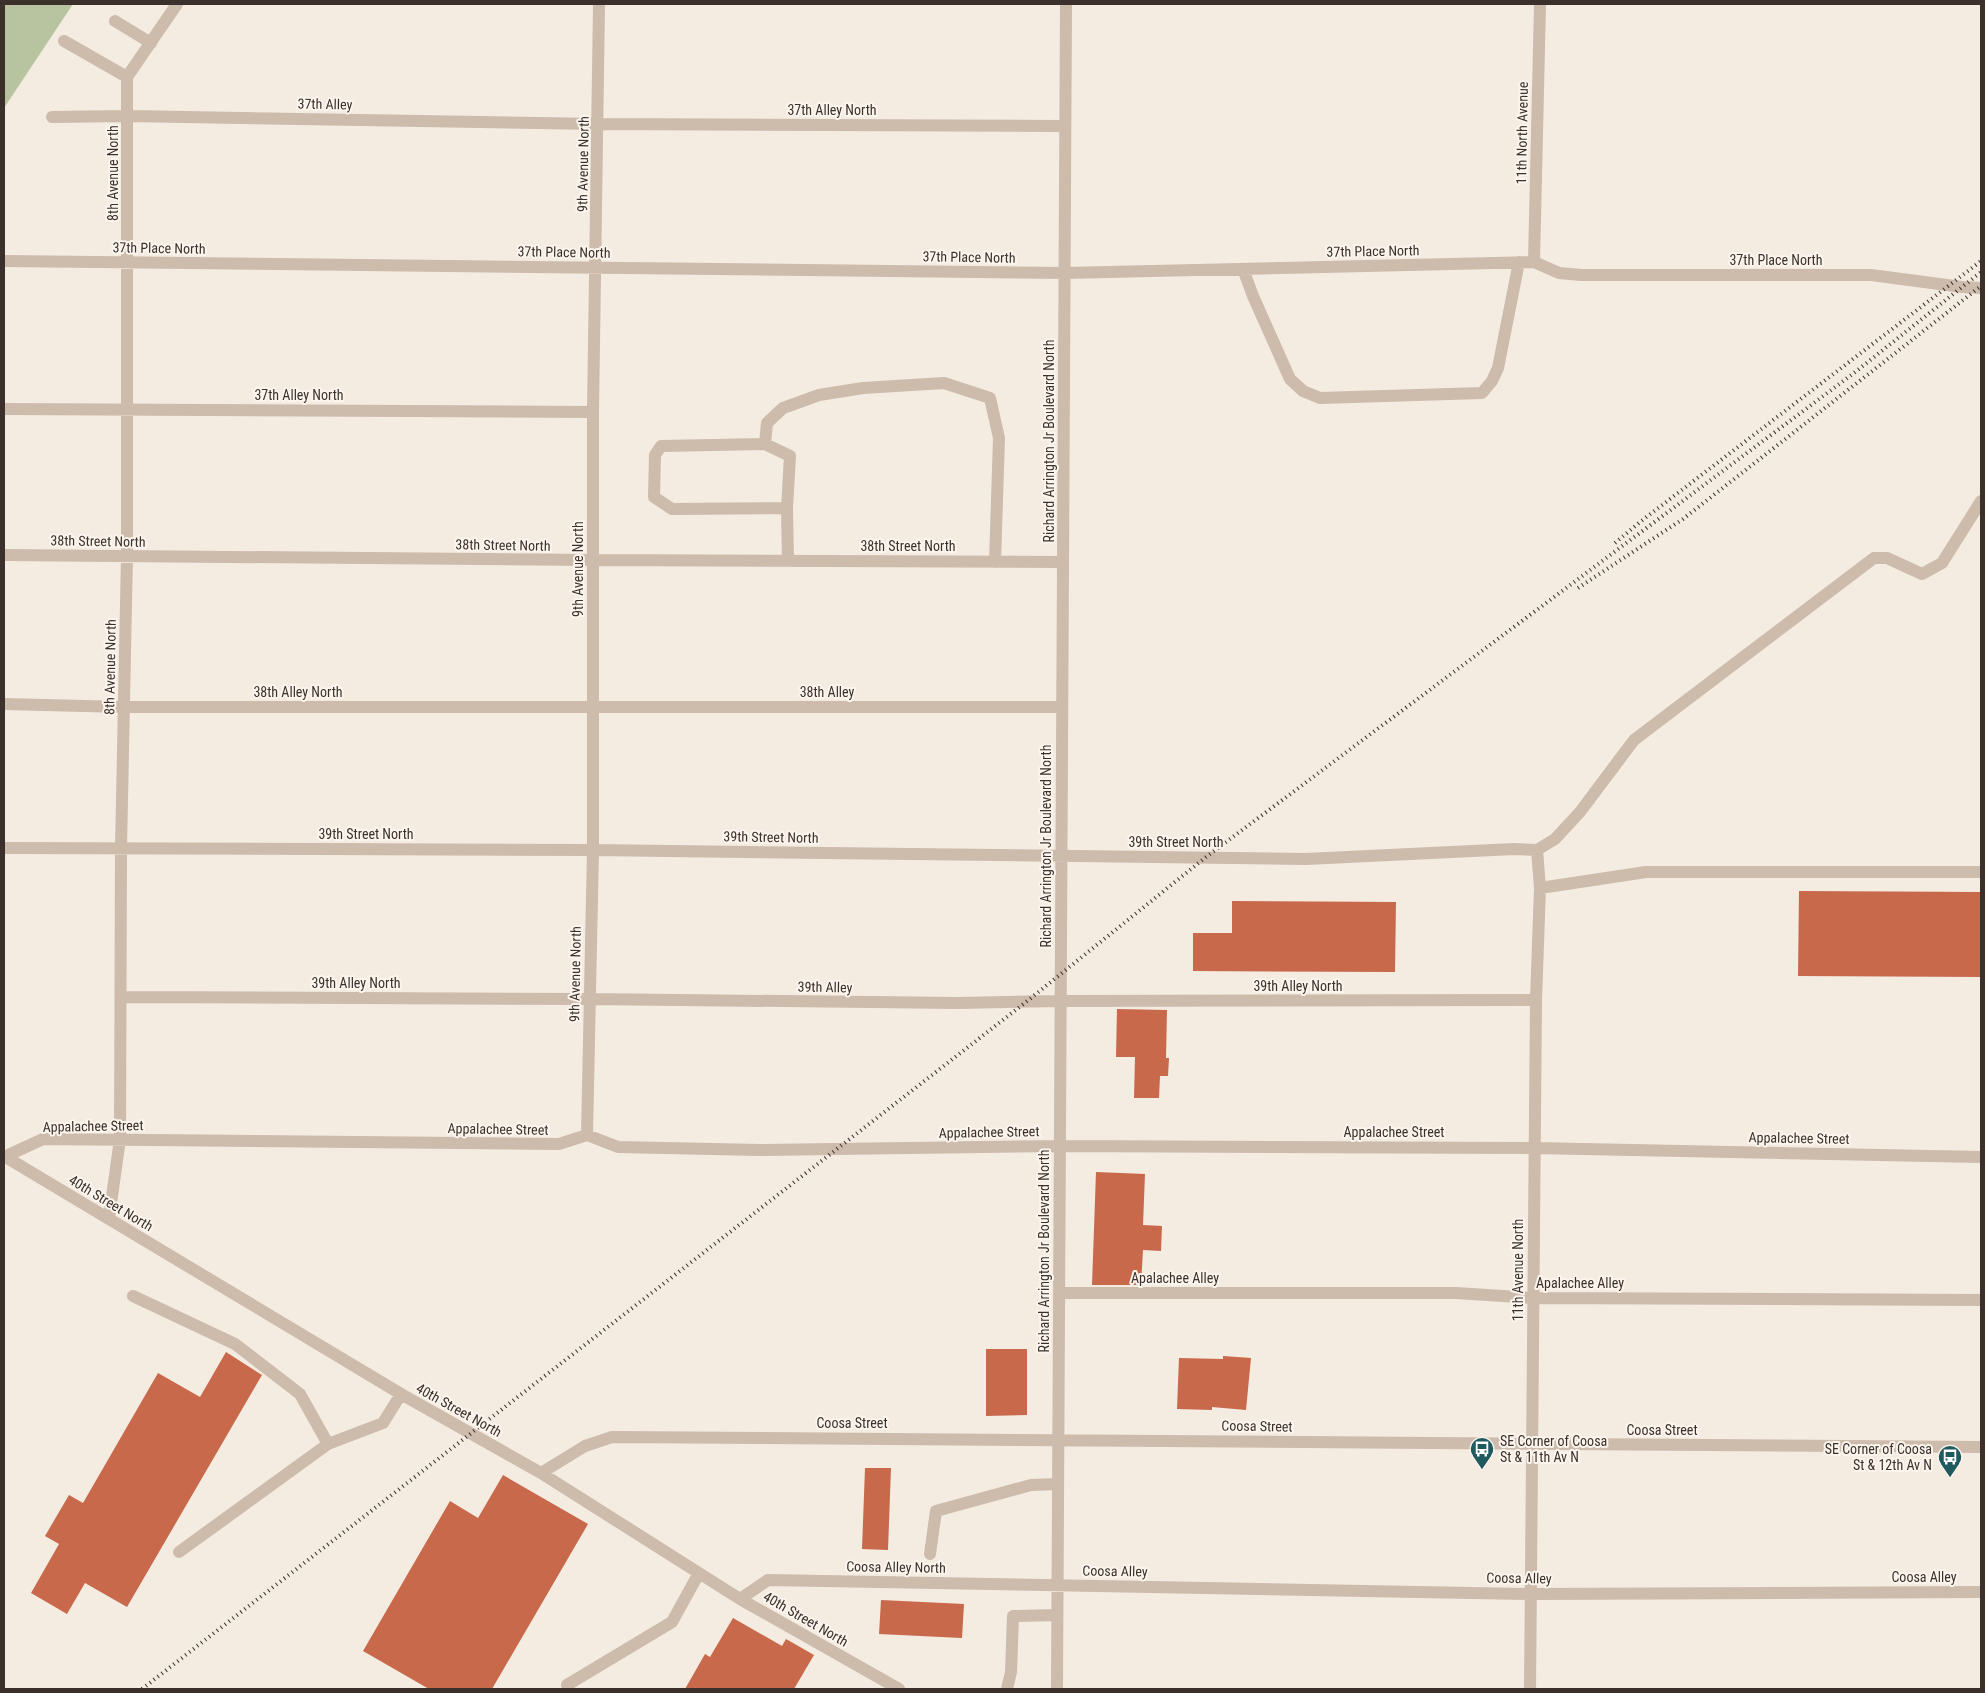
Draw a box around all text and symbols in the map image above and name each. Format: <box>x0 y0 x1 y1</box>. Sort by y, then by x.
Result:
street label: 11th North Avenue <box>1513 81 1531 184</box>
street label: 37th Alley <box>297 96 353 112</box>
street label: 37th Alley North <box>787 102 877 118</box>
street label: 9th Avenue North <box>574 116 592 212</box>
street label: 8th Avenue North <box>105 125 121 221</box>
street label: 37th Place North <box>112 239 206 257</box>
street label: 37th Place North <box>1326 242 1420 260</box>
street label: 37th Place North <box>517 243 611 261</box>
street label: 37th Place North <box>922 248 1016 266</box>
street label: 37th Place North <box>1729 252 1823 268</box>
street label: Richard Arrington Jr Boulevard North <box>1041 340 1057 542</box>
street label: 37th Alley North <box>254 387 344 403</box>
street label: 9th Avenue North <box>570 521 586 617</box>
street label: 38th Street North <box>50 532 146 550</box>
street label: 38th Street North <box>455 536 551 554</box>
street label: 38th Street North <box>860 538 956 554</box>
street label: 8th Avenue North <box>101 619 119 715</box>
street label: 38th Alley North <box>253 684 343 700</box>
street label: 38th Alley <box>800 684 855 700</box>
street label: Richard Arrington Jr Boulevard North <box>1038 745 1054 947</box>
street label: 39th Street North <box>318 826 414 842</box>
street label: 39th Street North <box>723 828 819 846</box>
street label: 39th Street North <box>1128 834 1224 850</box>
street label: 9th Avenue North <box>566 926 584 1022</box>
street label: 39th Alley North <box>311 975 401 991</box>
street label: 39th Alley North <box>1253 978 1343 994</box>
street label: 39th Alley <box>797 979 853 995</box>
street label: Appalachee Street <box>42 1117 144 1135</box>
street label: Appalachee Street <box>447 1120 549 1138</box>
street label: Appalachee Street <box>938 1123 1040 1141</box>
street label: Appalachee Street <box>1344 1124 1444 1140</box>
street label: Appalachee Street <box>1748 1129 1850 1147</box>
street label: Richard Arrington Jr Boulevard North <box>1036 1150 1052 1352</box>
street label: 40th Street North <box>66 1172 156 1234</box>
street label: 11th Avenue North <box>1510 1219 1526 1321</box>
street label: Apalachee Alley <box>1131 1270 1219 1286</box>
street label: Apalachee Alley <box>1536 1275 1624 1291</box>
street label: 40th Street North <box>414 1380 504 1440</box>
street label: Coosa Street <box>816 1415 888 1431</box>
street label: Coosa Street <box>1221 1417 1293 1435</box>
street label: Coosa Street <box>1626 1422 1698 1438</box>
place label: SE Corner of Coosa St & 11th Av N <box>1500 1433 1607 1465</box>
bus stop icon: SE Corner of Coosa St & 11th Av N <box>1469 1436 1495 1470</box>
place label: SE Corner of Coosa St & 12th Av N <box>1825 1441 1932 1473</box>
bus stop icon: SE Corner of Coosa St & 12th Av N <box>1937 1444 1963 1478</box>
street label: Coosa Alley North <box>846 1558 946 1576</box>
street label: Coosa Alley <box>1082 1562 1148 1580</box>
street label: Coosa Alley <box>1486 1569 1552 1587</box>
street label: Coosa Alley <box>1891 1569 1957 1585</box>
street label: 40th Street North <box>761 1588 851 1650</box>

